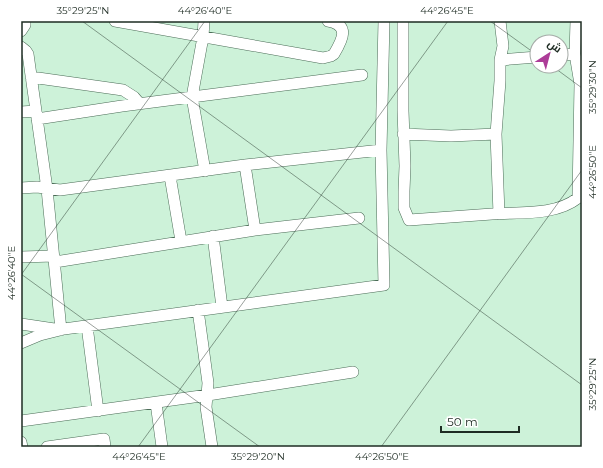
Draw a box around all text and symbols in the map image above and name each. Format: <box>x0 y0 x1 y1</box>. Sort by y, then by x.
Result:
text: 35°29'25"N <box>57 4 109 17</box>
text: 44°26'40"E <box>178 4 233 17</box>
text: 44°26'45"E <box>420 4 474 17</box>
north arrow <box>529 34 569 74</box>
text: ش <box>545 36 565 56</box>
text: 35°29'30"N <box>586 60 599 114</box>
text: 44°26'50"E <box>586 145 599 199</box>
text: 44°26'40"E <box>5 245 18 300</box>
text: 35°29'25"N <box>586 358 599 410</box>
scale bar <box>441 408 519 434</box>
text: 50 m <box>447 414 478 429</box>
text: 44°26'45"E <box>112 450 166 463</box>
text: 35°29'20"N <box>231 450 285 463</box>
text: 44°26'50"E <box>355 450 409 463</box>

